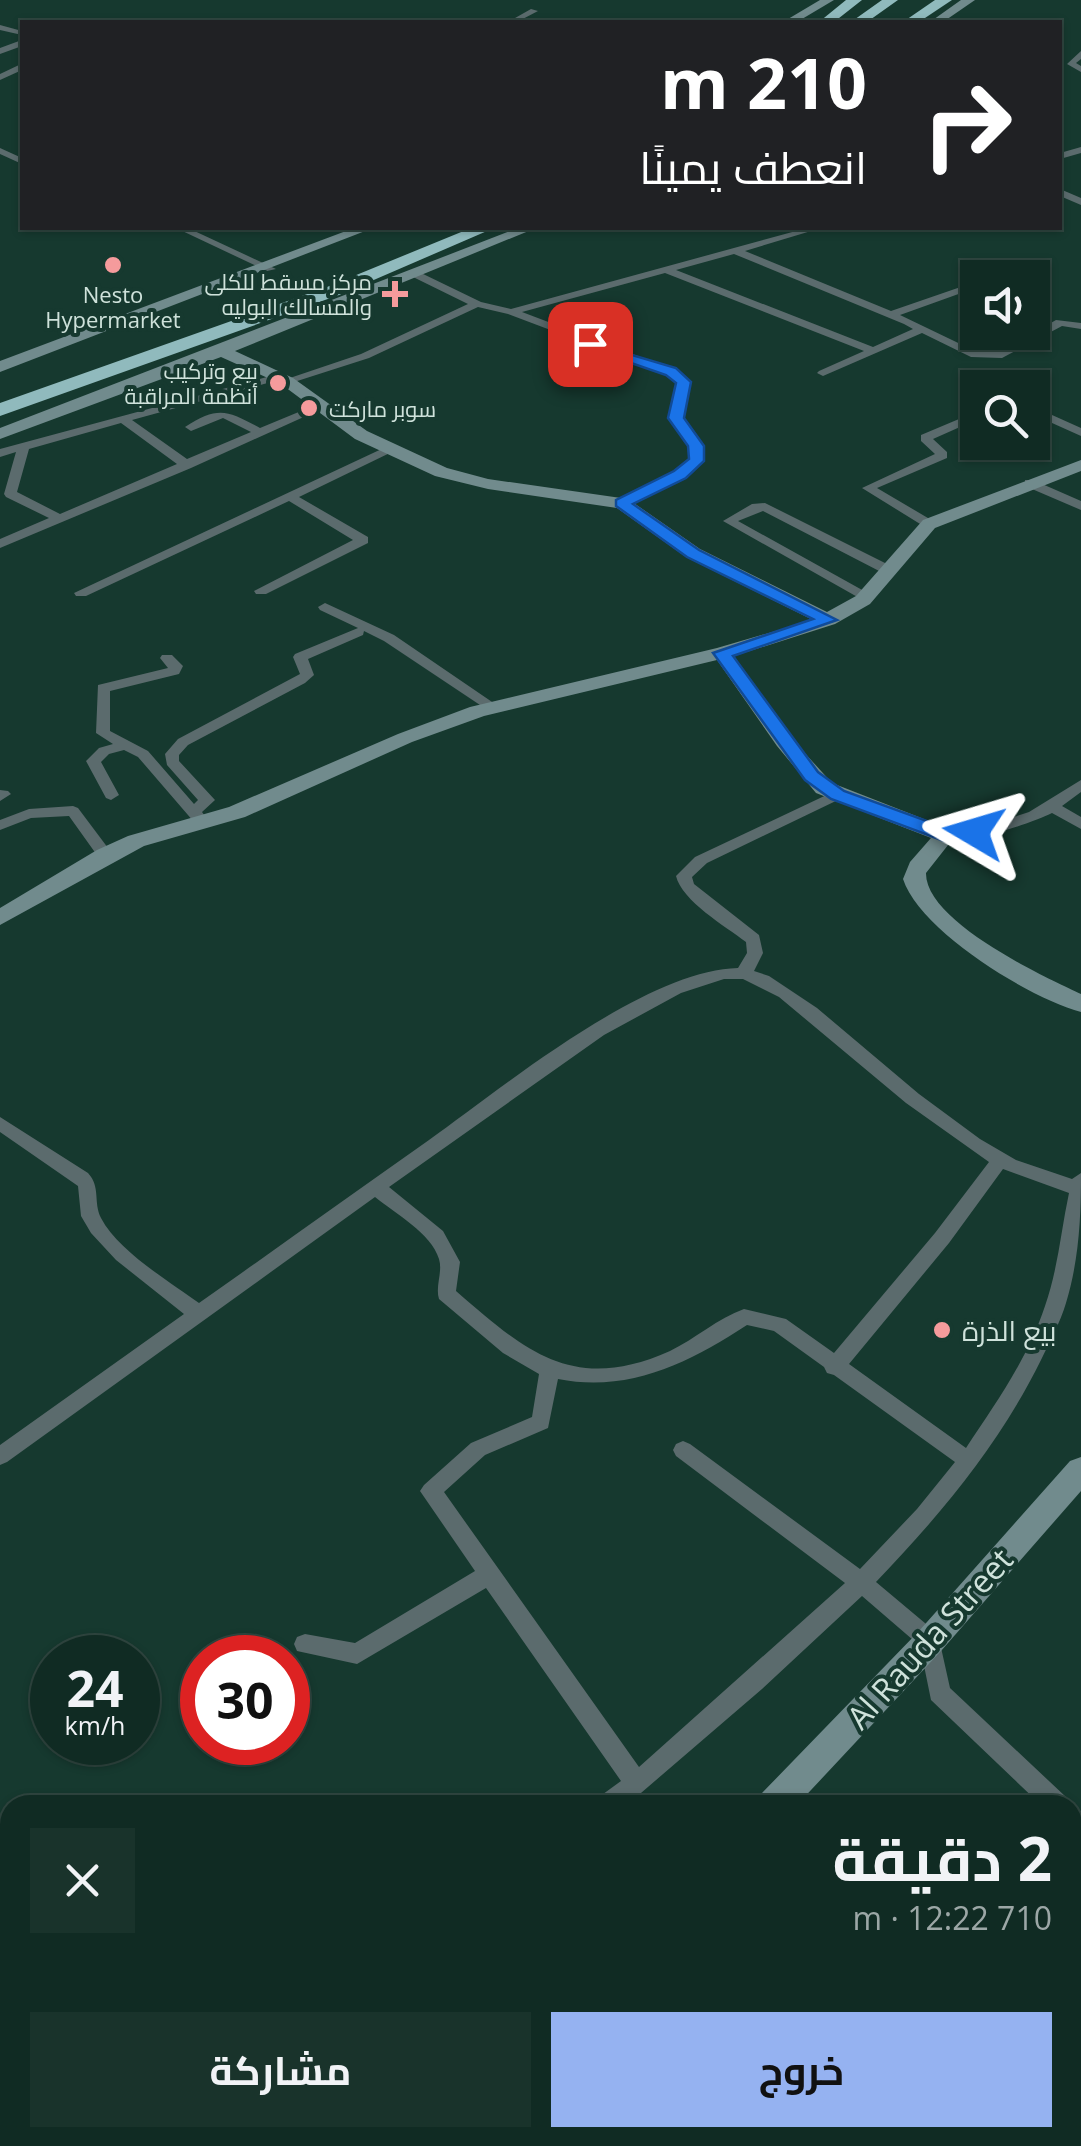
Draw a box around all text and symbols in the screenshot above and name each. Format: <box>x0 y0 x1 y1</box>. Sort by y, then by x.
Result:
text: 210 m <box>660 34 867 130</box>
icon: right <box>902 60 1032 190</box>
text: انعطف يمينًا <box>639 136 867 197</box>
marker: Nesto Hypermarket <box>102 254 124 276</box>
map controls <box>960 260 1050 460</box>
button: sound <box>960 260 1050 350</box>
place label: مركز مسقط للكلى والمسالك البوليه <box>204 266 372 321</box>
place label: Nesto Hypermarket <box>45 279 181 334</box>
marker: مركز مسقط للكلى والمسالك البوليه <box>382 281 408 307</box>
pin <box>548 302 633 387</box>
icon: arrive <box>563 317 618 372</box>
place label: بيع وتركيب أنظمة المراقبة <box>125 355 258 410</box>
button: search <box>960 370 1050 460</box>
marker: بيع وتركيب أنظمة المراقبة <box>267 372 289 394</box>
place label: سوبر ماركت <box>329 393 436 423</box>
marker: سوبر ماركت <box>298 397 320 419</box>
position arrow <box>922 780 1026 884</box>
place label: بيع الذرة <box>962 1311 1057 1350</box>
marker: بيع الذرة <box>931 1319 953 1341</box>
street label: Al Rauda Street <box>836 1539 1022 1737</box>
speed limit sign: 30 <box>180 1635 310 1765</box>
text: 24 <box>66 1654 124 1722</box>
text: km/h <box>65 1708 125 1742</box>
text: 2 دقيقة <box>832 1817 1052 1899</box>
button: close <box>30 1828 135 1933</box>
text: 710 m · 12:22 <box>853 1896 1052 1939</box>
button: مشاركة <box>30 2012 531 2127</box>
button: خروج <box>551 2012 1052 2127</box>

